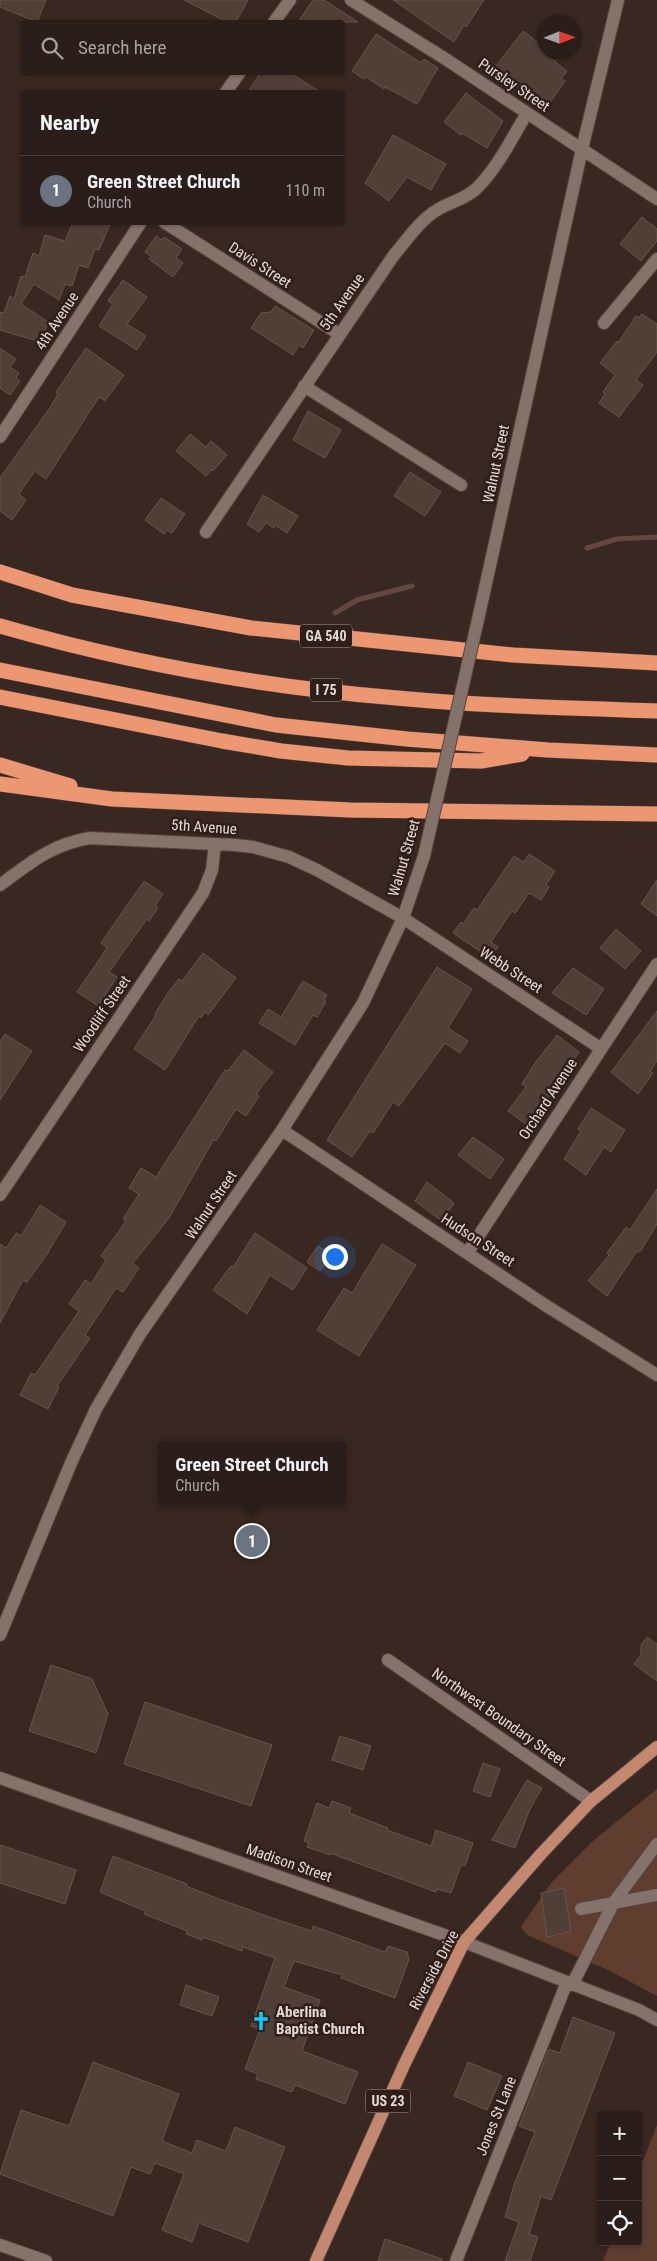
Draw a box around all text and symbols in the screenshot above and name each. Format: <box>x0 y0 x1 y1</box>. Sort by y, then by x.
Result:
north arrow <box>537 15 582 60</box>
search box <box>20 20 345 75</box>
icon: search <box>38 34 66 62</box>
text: Search here <box>78 36 166 59</box>
street label: Pursley Street <box>475 55 553 115</box>
text: Nearby <box>40 111 99 135</box>
text: Green Street Church <box>87 170 240 193</box>
text: 1 <box>52 181 60 200</box>
text: 110 m <box>286 181 325 200</box>
text: Church <box>87 193 131 212</box>
street label: Davis Street <box>225 238 295 292</box>
street label: 5th Avenue <box>316 270 368 334</box>
street label: 4th Avenue <box>32 289 82 353</box>
street label: Walnut Street <box>479 423 513 505</box>
road number: GA 540 <box>300 624 352 648</box>
road number: I 75 <box>310 678 342 702</box>
street label: 5th Avenue <box>171 816 237 838</box>
street label: Walnut Street <box>384 817 424 899</box>
street label: Webb Street <box>476 943 546 997</box>
street label: Woodliff Street <box>70 972 134 1056</box>
street label: Orchard Avenue <box>515 1055 581 1143</box>
street label: Walnut Street <box>181 1167 241 1243</box>
street label: Hudson Street <box>438 1210 518 1270</box>
your location <box>322 1244 348 1270</box>
popup <box>158 1441 346 1506</box>
text: Green Street Church <box>175 1453 329 1476</box>
text: Church <box>175 1476 220 1495</box>
pin: 1 <box>236 1522 268 1560</box>
street label: Northwest Boundary Street <box>429 1664 569 1770</box>
street label: Madison Street <box>244 1840 334 1886</box>
street label: Riverside Drive <box>406 1927 462 2013</box>
place label: Aberlina Baptist Church <box>276 2003 365 2038</box>
church icon: Aberlina Baptist Church <box>250 2010 272 2032</box>
street label: Jones St Lane <box>472 2074 520 2158</box>
road number: US 23 <box>366 2090 410 2112</box>
map controls <box>597 2111 642 2246</box>
button: + <box>597 2111 642 2156</box>
button: − <box>597 2156 642 2201</box>
button: locate <box>597 2201 642 2246</box>

